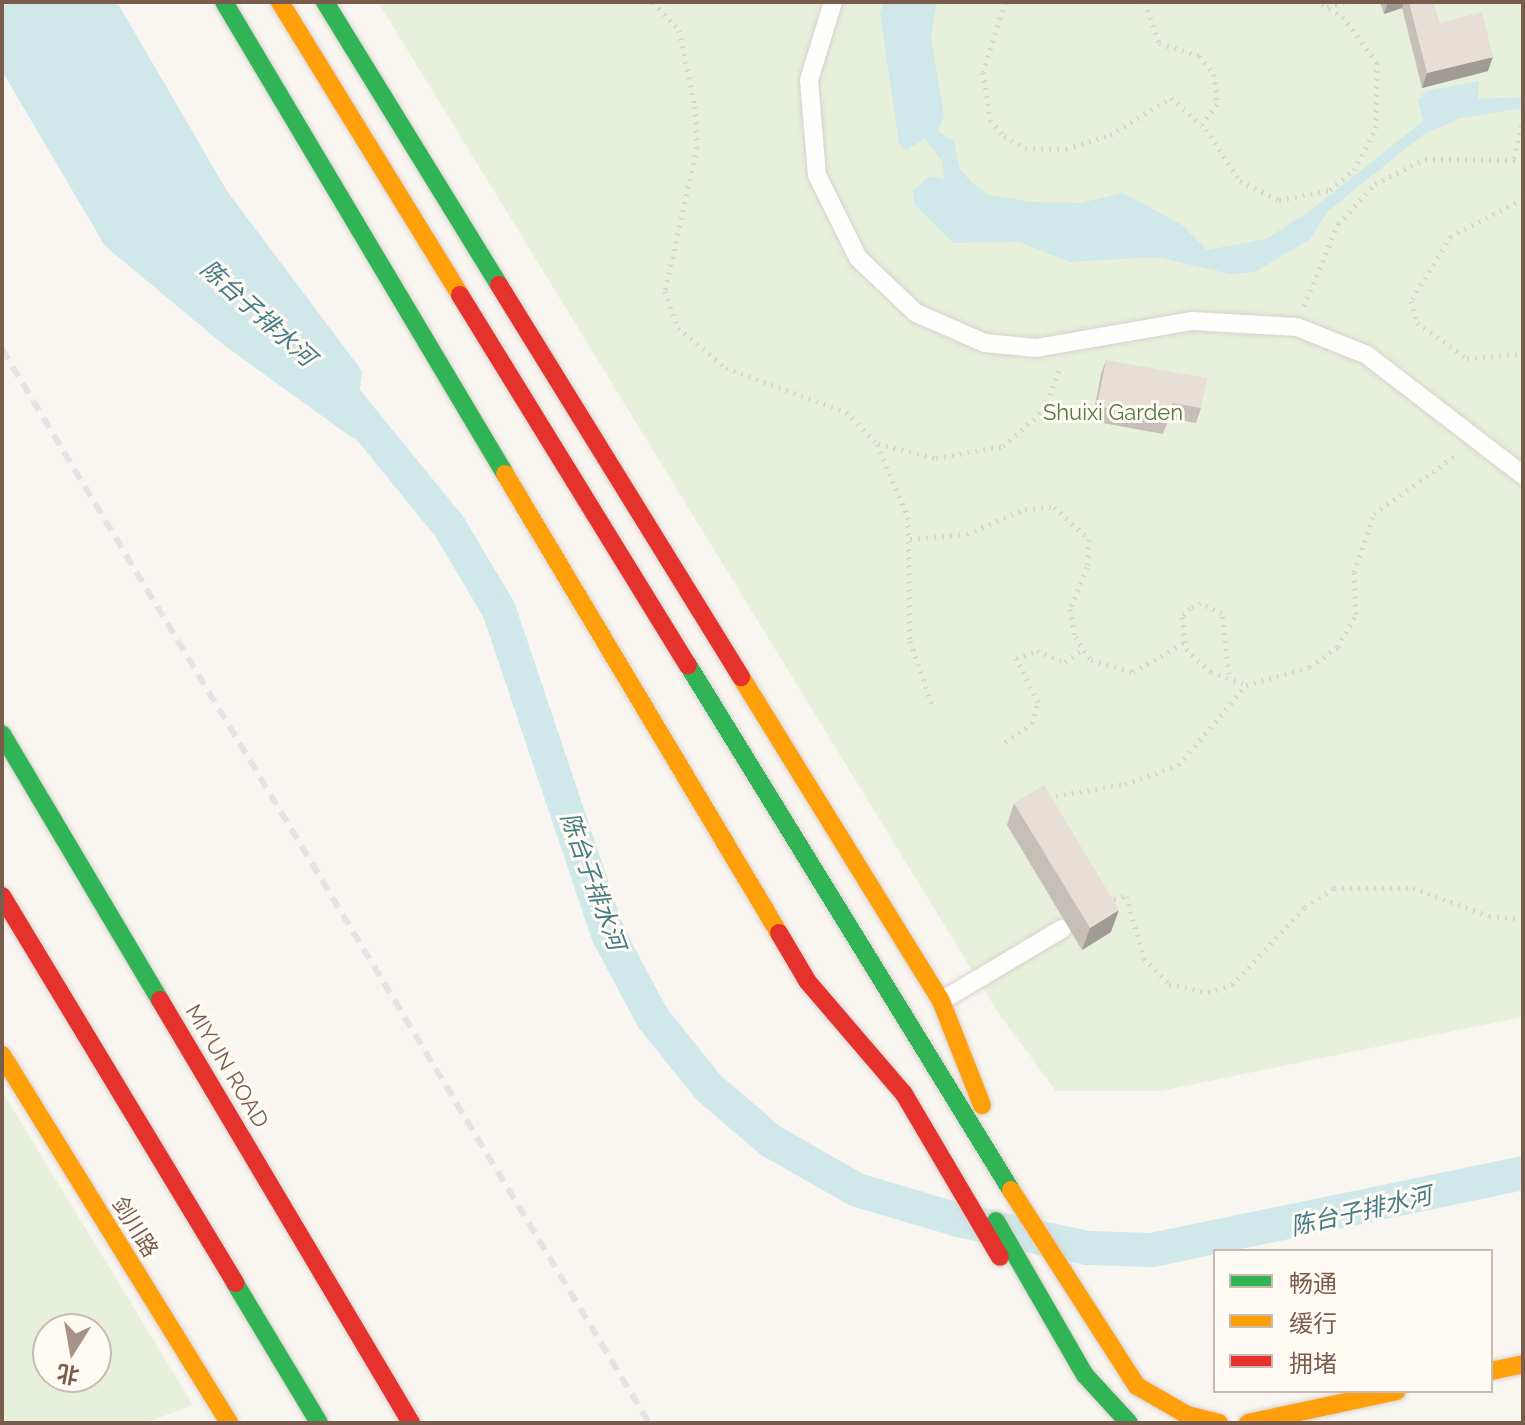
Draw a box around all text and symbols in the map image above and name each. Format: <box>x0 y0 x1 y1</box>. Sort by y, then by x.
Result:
water label: 陈台子排水河 <box>195 254 321 372</box>
park label: Shuixi Garden <box>1043 400 1183 426</box>
water label: 陈台子排水河 <box>555 808 631 954</box>
street label: MIYUN ROAD <box>180 1000 274 1132</box>
water label: 陈台子排水河 <box>1288 1181 1434 1241</box>
street label: 剑川路 <box>106 1192 164 1262</box>
legend <box>1213 1249 1493 1393</box>
text: 畅通 <box>1289 1269 1337 1298</box>
text: 缓行 <box>1289 1309 1337 1338</box>
north arrow <box>32 1313 112 1393</box>
text: 拥堵 <box>1289 1349 1337 1378</box>
text: 北 <box>55 1360 81 1389</box>

